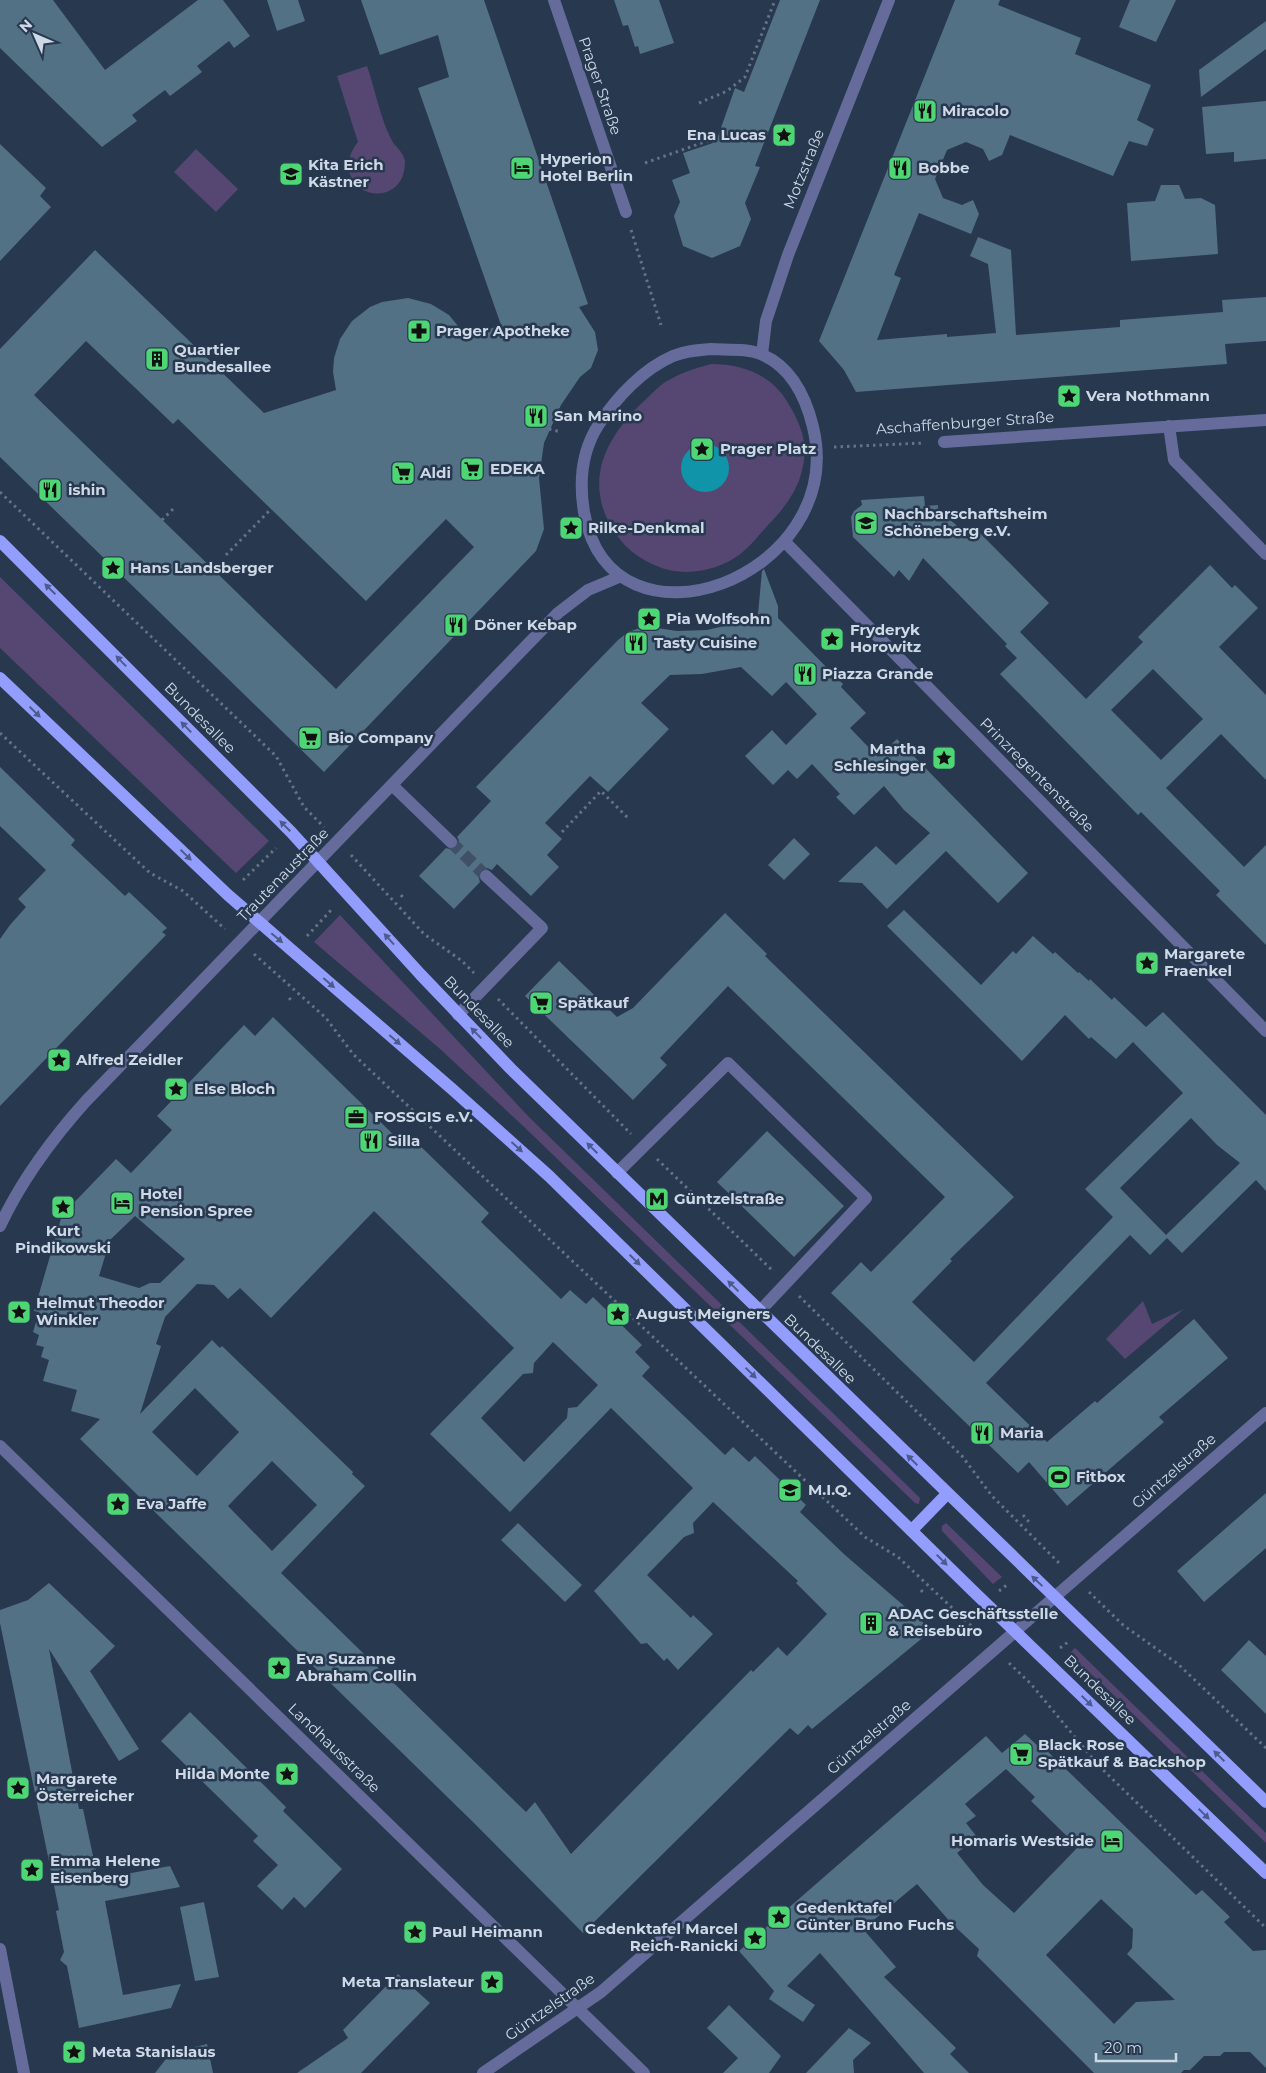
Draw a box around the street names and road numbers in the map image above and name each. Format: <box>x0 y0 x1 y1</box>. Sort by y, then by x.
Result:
street label: Prager Straße <box>575 34 626 137</box>
street label: Motzstraße <box>779 126 828 211</box>
street label: Aschaffenburger Straße <box>875 407 1055 438</box>
street label: Bundesallee <box>161 678 240 757</box>
street label: Prinzregentenstraße <box>976 713 1099 836</box>
street label: Trautenaustraße <box>233 824 332 926</box>
street label: Bundesallee <box>440 972 519 1052</box>
street label: Bundesallee <box>780 1309 860 1388</box>
street label: Güntzelstraße <box>1128 1429 1220 1512</box>
street label: Bundesallee <box>1060 1650 1140 1729</box>
street label: Güntzelstraße <box>823 1695 915 1778</box>
street label: Landhausstraße <box>284 1699 385 1797</box>
street label: Güntzelstraße <box>501 1969 598 2045</box>

